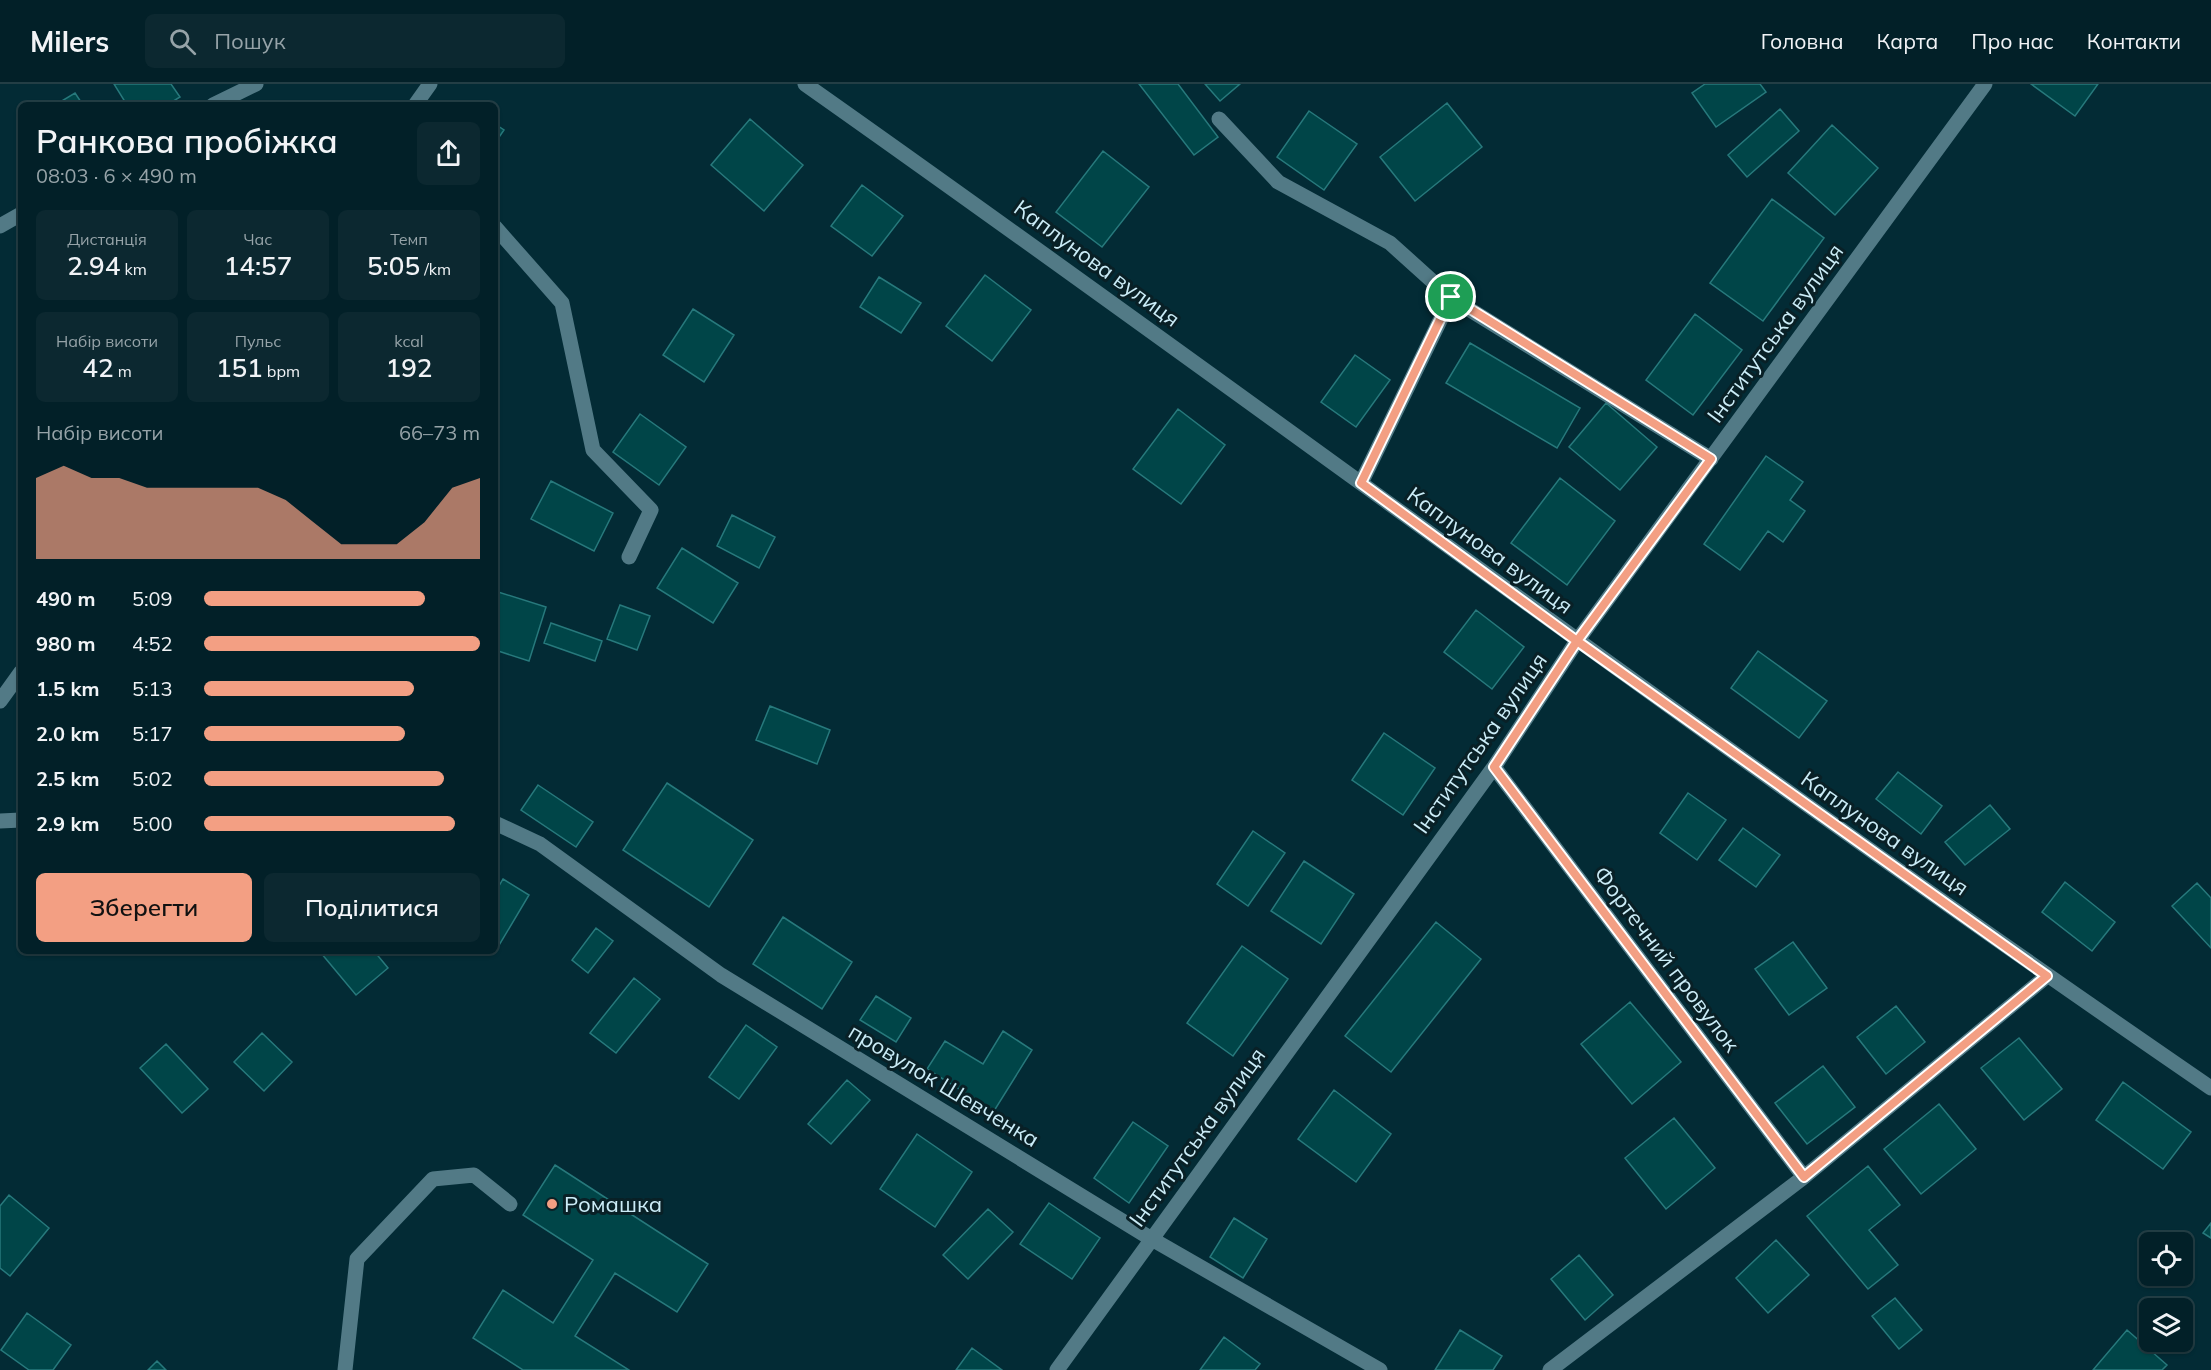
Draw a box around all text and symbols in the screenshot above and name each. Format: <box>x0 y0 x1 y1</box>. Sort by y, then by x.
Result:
search box <box>145 14 565 68</box>
text: Milers <box>30 24 109 59</box>
icon: search <box>166 25 199 58</box>
text: Пошук <box>214 27 286 55</box>
text: Головна <box>1761 28 1844 54</box>
text: Карта <box>1877 28 1938 54</box>
text: Про нас <box>1971 28 2054 54</box>
text: Контакти <box>2087 28 2181 54</box>
text: Ранкова пробіжка <box>36 120 338 161</box>
button: share <box>417 122 480 185</box>
text: 08:03 · 6 × 490 m <box>36 163 197 188</box>
street label: Каплунова вулиця <box>1009 193 1185 333</box>
text: Дистанція <box>67 229 147 249</box>
text: Час <box>244 229 272 249</box>
text: Темп <box>390 229 428 249</box>
street label: Інститутська вулиця <box>1701 238 1849 428</box>
text: 2.94 <box>67 249 120 282</box>
text: 14:57 <box>224 249 292 282</box>
text: 5:05 <box>367 249 420 282</box>
text: km <box>120 259 147 279</box>
text: /km <box>420 259 451 279</box>
pin <box>1425 271 1476 322</box>
icon: arrive <box>1434 280 1467 313</box>
text: Набір висоти <box>56 331 158 351</box>
text: Пульс <box>235 331 281 351</box>
text: kcal <box>394 331 424 351</box>
text: 42 <box>82 351 113 384</box>
text: 151 <box>216 351 263 384</box>
text: 192 <box>386 351 432 384</box>
text: m <box>113 361 132 381</box>
text: bpm <box>263 361 300 381</box>
text: Набір висоти <box>36 420 163 445</box>
text: 66–73 m <box>399 420 480 445</box>
street label: Каплунова вулиця <box>1402 480 1578 620</box>
text: 490 m <box>36 586 95 611</box>
text: 5:09 <box>132 586 173 611</box>
text: 980 m <box>36 631 95 656</box>
text: 4:52 <box>132 631 173 656</box>
street label: Інститутська вулиця <box>1407 647 1553 839</box>
text: 1.5 km <box>36 676 99 701</box>
text: 5:13 <box>132 676 173 701</box>
text: 2.0 km <box>36 721 99 746</box>
text: 5:17 <box>132 721 173 746</box>
street label: Каплунова вулиця <box>1796 765 1974 901</box>
text: 2.5 km <box>36 766 99 791</box>
text: 5:02 <box>132 766 173 791</box>
text: 2.9 km <box>36 811 99 836</box>
text: 5:00 <box>132 811 173 836</box>
street label: Фортечний провулок <box>1588 861 1746 1058</box>
button: Зберегти <box>36 873 252 942</box>
button: Поділитися <box>264 873 480 942</box>
street label: провулок Шевченка <box>844 1017 1044 1153</box>
street label: Інститутська вулиця <box>1123 1042 1271 1232</box>
place label: Ромашка <box>564 1190 662 1218</box>
marker: Ромашка <box>545 1197 559 1211</box>
map controls <box>2139 1232 2193 1352</box>
button: locate <box>2139 1232 2193 1286</box>
button: layers <box>2139 1298 2193 1352</box>

